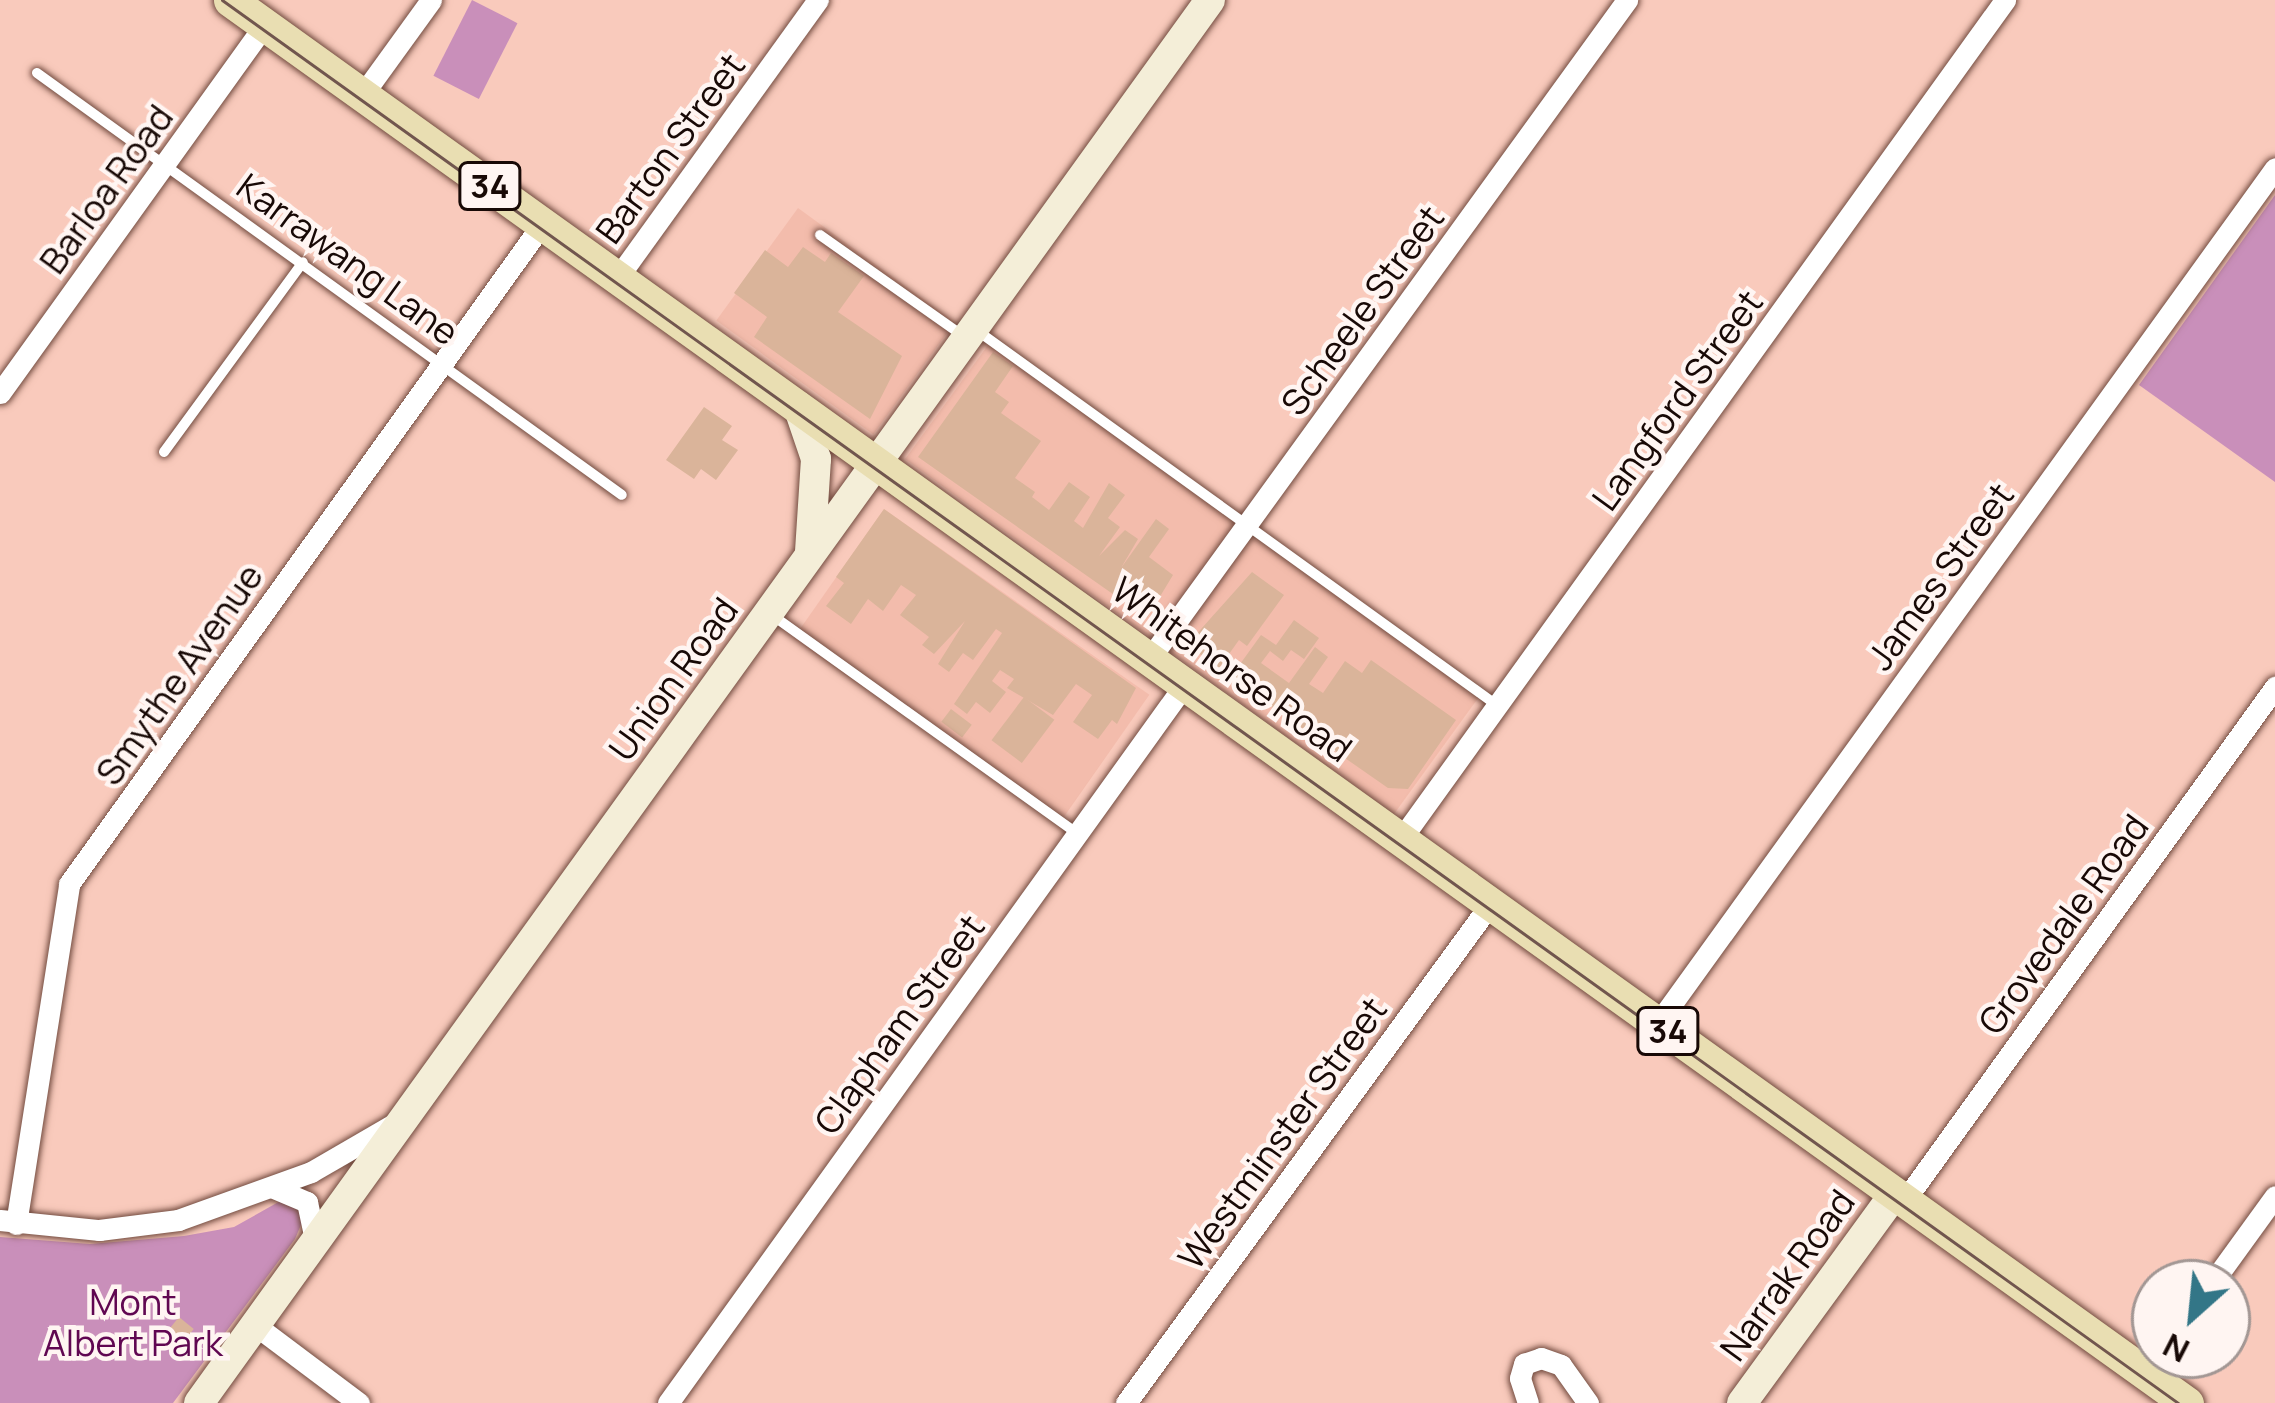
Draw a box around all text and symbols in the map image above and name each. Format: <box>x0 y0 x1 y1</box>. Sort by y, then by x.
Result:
street label: Barton Street <box>587 45 753 251</box>
street label: Barloa Road <box>31 97 181 281</box>
road number: 34 <box>457 159 523 213</box>
street label: Karrawang Lane <box>229 164 467 354</box>
street label: Scheele Street <box>1272 197 1452 423</box>
street label: Langford Street <box>1583 282 1771 518</box>
street label: James Street <box>1858 474 2022 678</box>
street label: Smythe Avenue <box>87 555 271 793</box>
street label: Whitehorse Road <box>1104 568 1360 770</box>
street label: Union Road <box>600 589 746 769</box>
street label: Grovedale Road <box>1969 806 2157 1042</box>
street label: Clapham Street <box>805 906 993 1142</box>
street label: Westminster Street <box>1169 989 1395 1277</box>
road number: 34 <box>1635 1004 1701 1058</box>
street label: Narrak Road <box>1711 1181 1863 1369</box>
north arrow <box>2131 1259 2251 1379</box>
park label: Mont Albert Park <box>43 1279 223 1364</box>
text: N <box>2155 1323 2197 1374</box>

